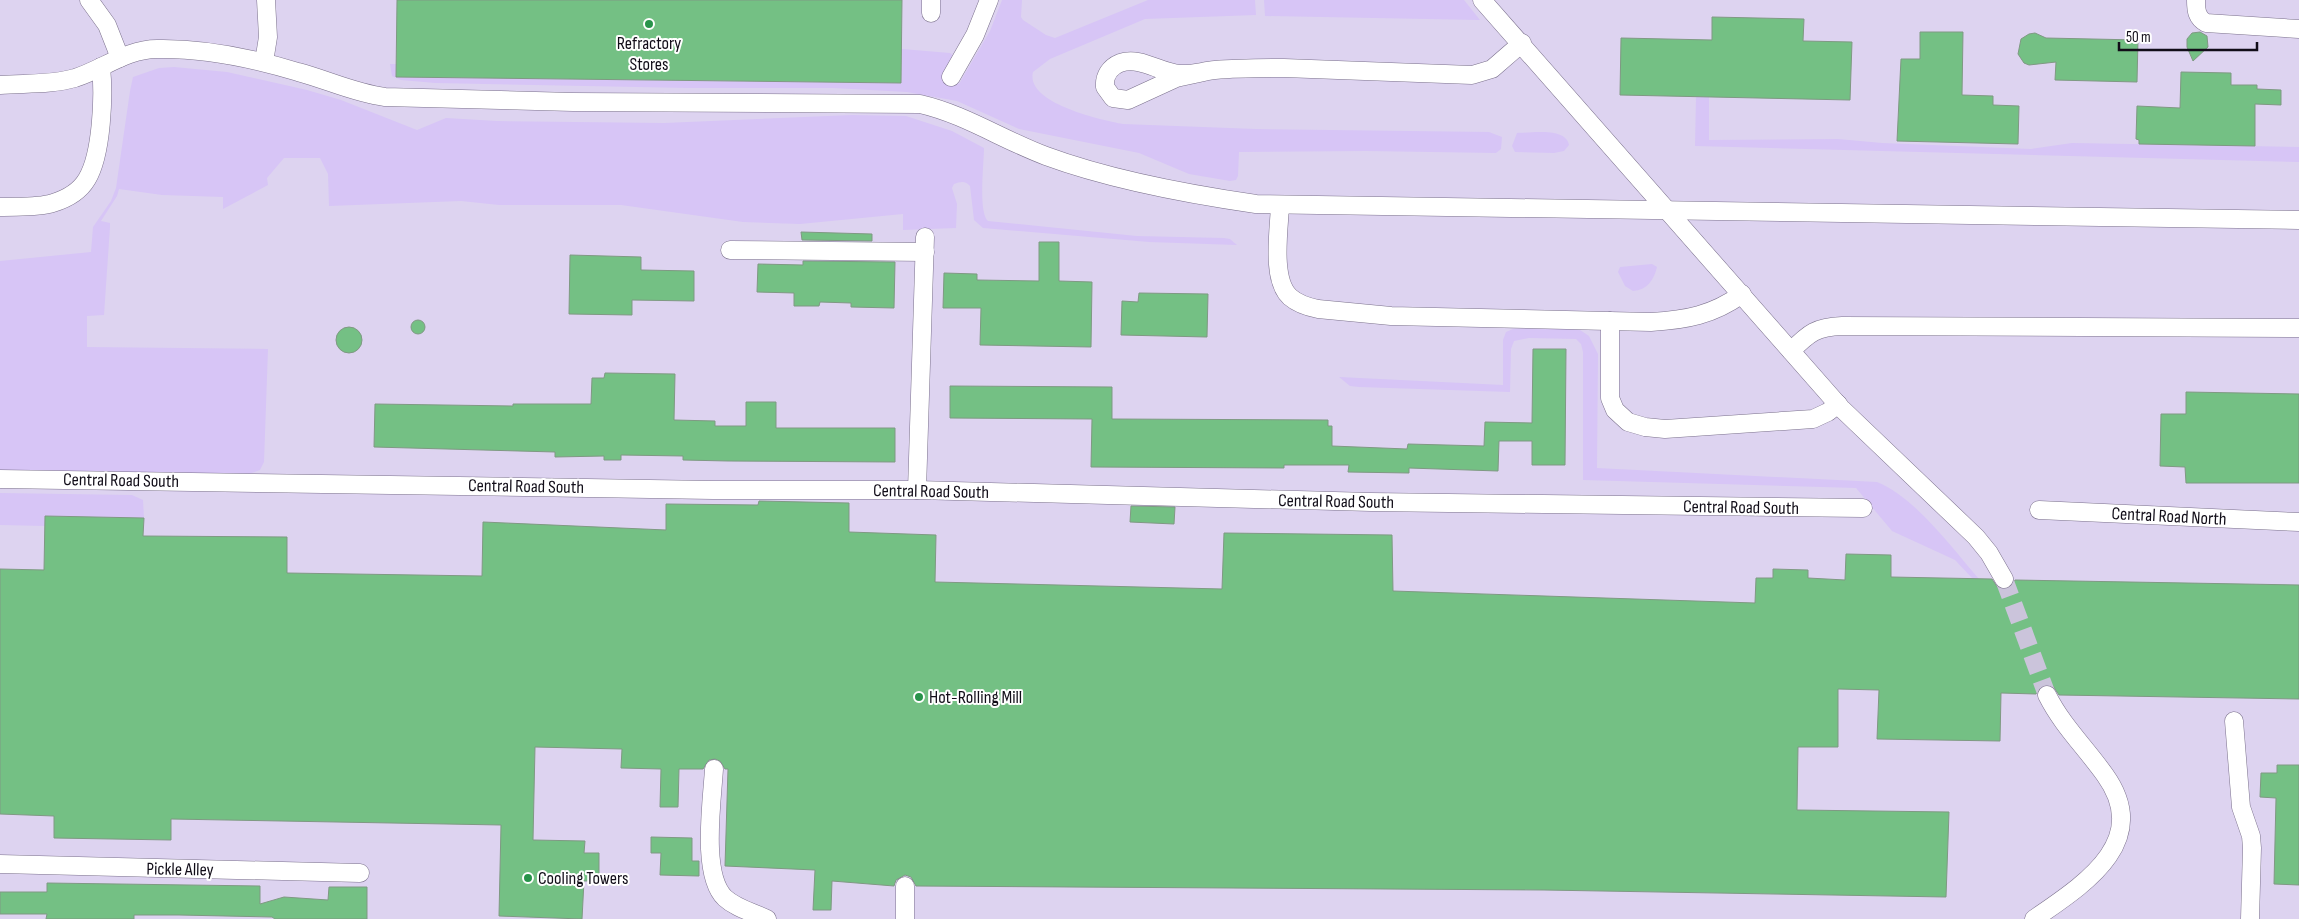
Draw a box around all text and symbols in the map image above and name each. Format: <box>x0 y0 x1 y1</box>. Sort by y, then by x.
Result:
marker: Refractory Stores <box>643 18 655 30</box>
scale bar <box>2119 20 2256 52</box>
text: 50 m <box>2126 28 2151 47</box>
place label: Refractory Stores <box>617 33 681 75</box>
street label: Central Road South <box>63 469 179 492</box>
street label: Central Road South <box>468 475 584 498</box>
street label: Central Road South <box>873 480 989 503</box>
street label: Central Road South <box>1278 490 1394 513</box>
street label: Central Road South <box>1683 496 1799 519</box>
street label: Central Road North <box>2111 503 2227 530</box>
place label: Hot-Rolling Mill <box>929 687 1022 708</box>
marker: Hot-Rolling Mill <box>913 691 925 703</box>
street label: Pickle Alley <box>146 858 214 881</box>
place label: Cooling Towers <box>538 868 628 889</box>
marker: Cooling Towers <box>522 872 534 884</box>

